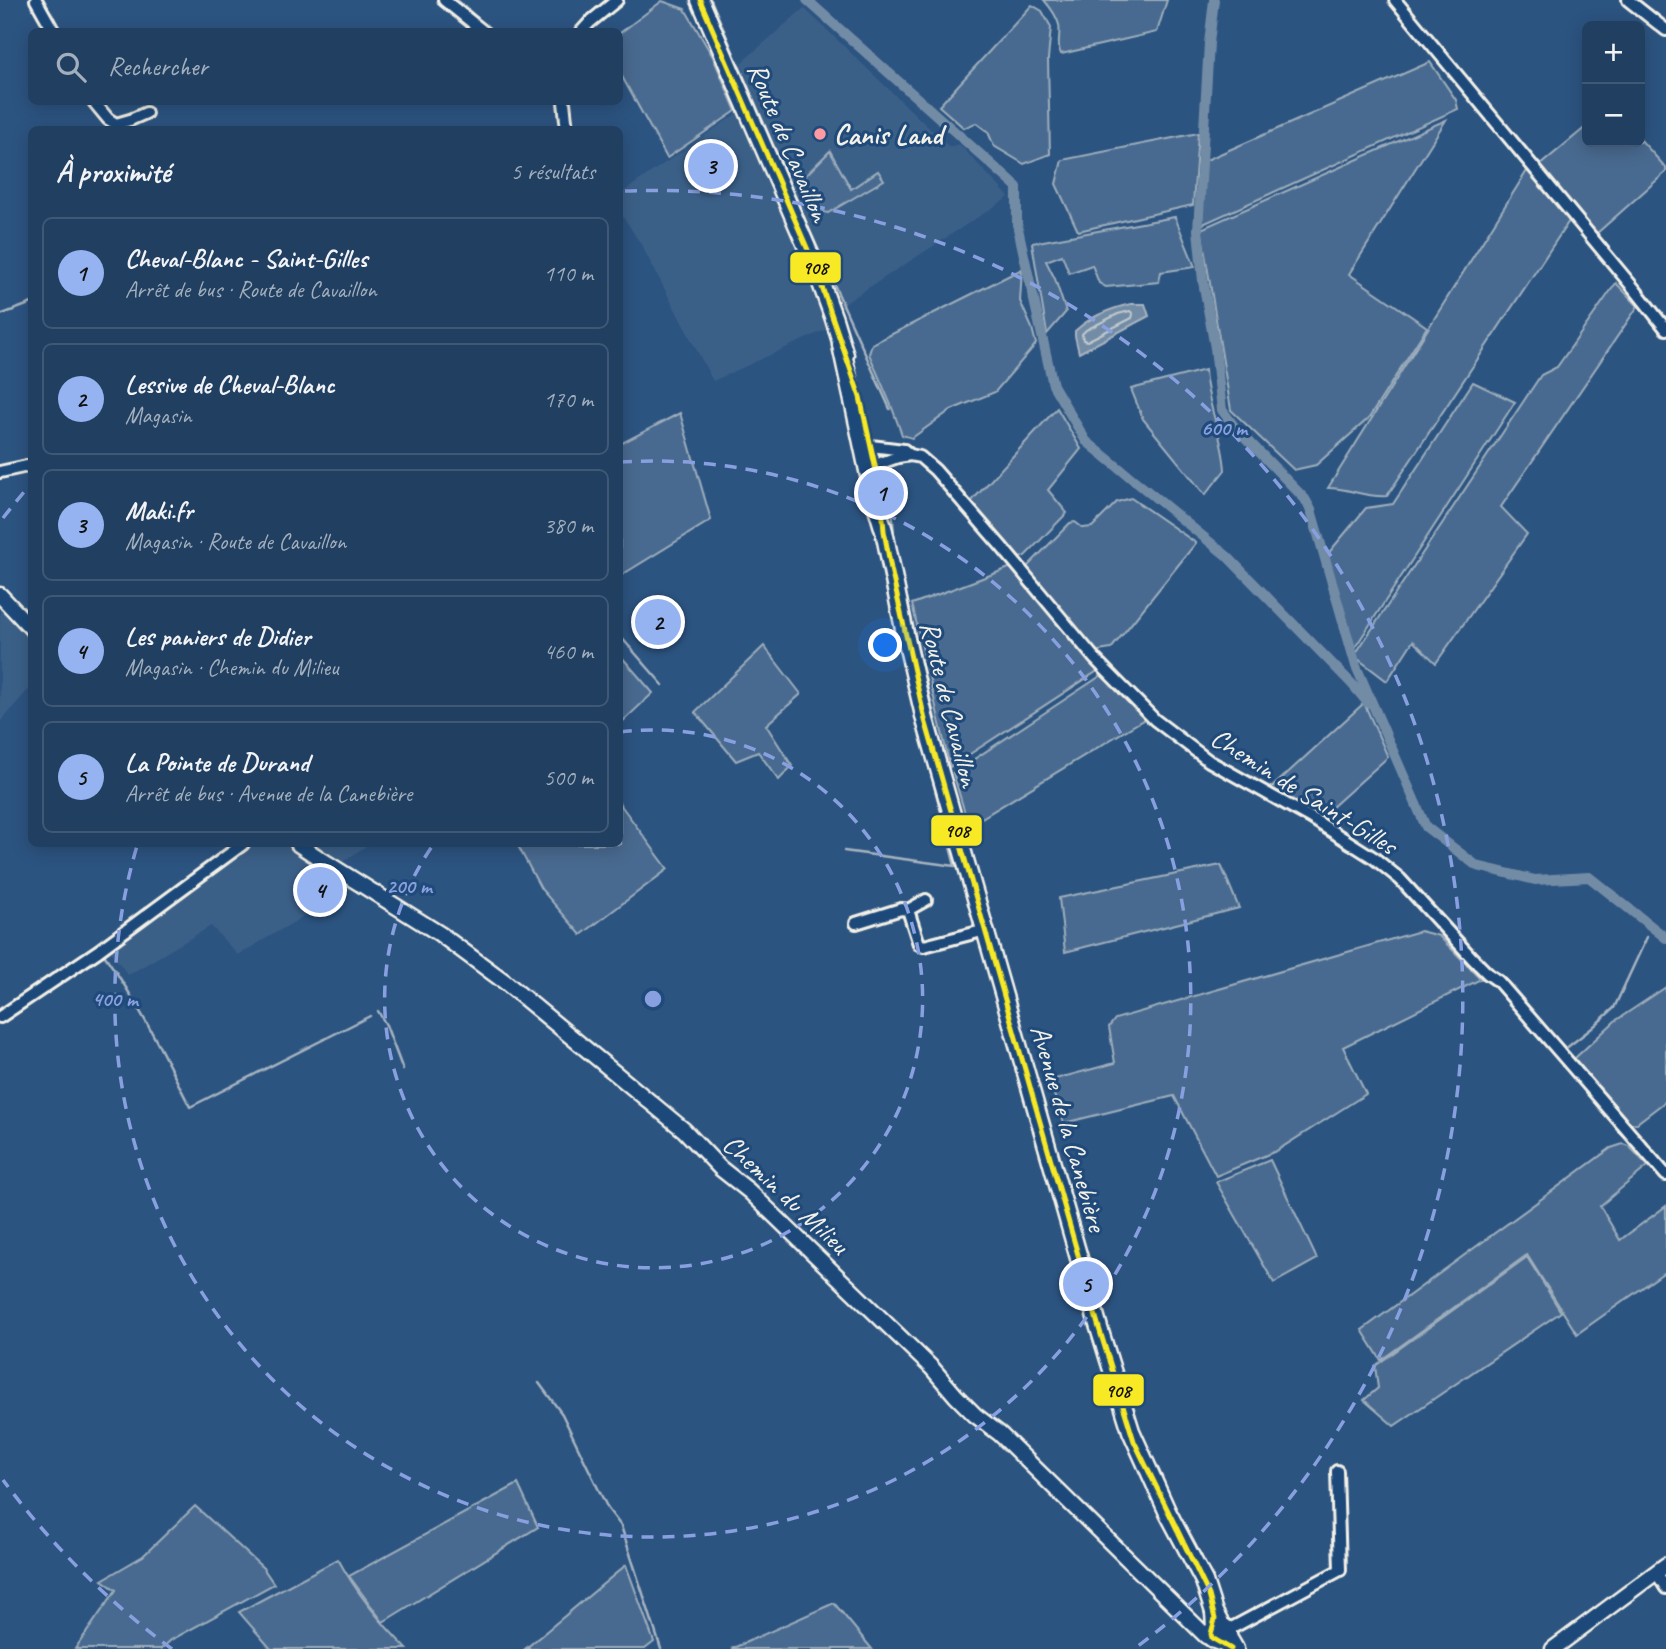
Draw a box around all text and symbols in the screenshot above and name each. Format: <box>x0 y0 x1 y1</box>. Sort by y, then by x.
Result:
map controls <box>1582 21 1645 147</box>
button: + <box>1582 21 1645 84</box>
search box <box>28 28 623 105</box>
icon: search <box>52 48 90 86</box>
text: Rechercher <box>108 50 208 83</box>
street label: Route de Cavaillon <box>740 57 839 228</box>
button: − <box>1582 84 1645 147</box>
place label: Canis Land <box>834 117 947 152</box>
marker: Canis Land <box>812 126 828 142</box>
pin: 3 <box>688 140 734 192</box>
text: À proximité <box>56 153 170 191</box>
text: 5 résultats <box>511 157 595 186</box>
text: Cheval-Blanc - Saint-Gilles <box>125 242 367 275</box>
line badge: 908 <box>789 251 842 284</box>
text: 908 <box>802 256 830 280</box>
text: 1 <box>76 259 86 288</box>
text: 110 m <box>544 259 593 288</box>
text: Arrêt de bus · Route de Cavaillon <box>125 275 377 304</box>
text: Lessive de Cheval-Blanc <box>125 368 335 401</box>
text: 2 <box>76 385 86 414</box>
text: 170 m <box>544 385 593 414</box>
text: Magasin <box>125 401 192 430</box>
text: 600 m <box>1201 415 1249 441</box>
pin: 1 <box>858 467 904 519</box>
text: Maki.fr <box>125 494 193 527</box>
text: 3 <box>76 511 86 540</box>
text: 380 m <box>544 511 593 540</box>
text: Magasin · Route de Cavaillon <box>125 527 346 556</box>
pin: 2 <box>635 596 681 648</box>
street label: Route de Cavaillon <box>913 618 988 792</box>
text: Les paniers de Didier <box>125 620 310 653</box>
your location <box>868 628 902 662</box>
text: 4 <box>76 637 86 666</box>
text: 460 m <box>544 637 593 666</box>
text: Magasin · Chemin du Milieu <box>125 653 339 682</box>
street label: Chemin de Saint-Gilles <box>1204 720 1406 864</box>
text: La Pointe de Durand <box>125 746 309 779</box>
text: 5 <box>76 763 86 792</box>
text: 500 m <box>544 763 593 792</box>
text: Arrêt de bus · Avenue de la Canebière <box>125 779 412 808</box>
line badge: 908 <box>930 814 983 847</box>
text: 908 <box>944 819 972 843</box>
pin: 4 <box>297 864 343 916</box>
text: 200 m <box>386 873 434 899</box>
text: 400 m <box>92 986 140 1012</box>
centre of rings <box>641 987 665 1011</box>
street label: Avenue de la Canebière <box>1023 1021 1116 1237</box>
street label: Chemin du Milieu <box>715 1127 858 1263</box>
pin: 5 <box>1063 1258 1109 1310</box>
line badge: 908 <box>1092 1373 1145 1407</box>
text: 908 <box>1105 1379 1133 1403</box>

